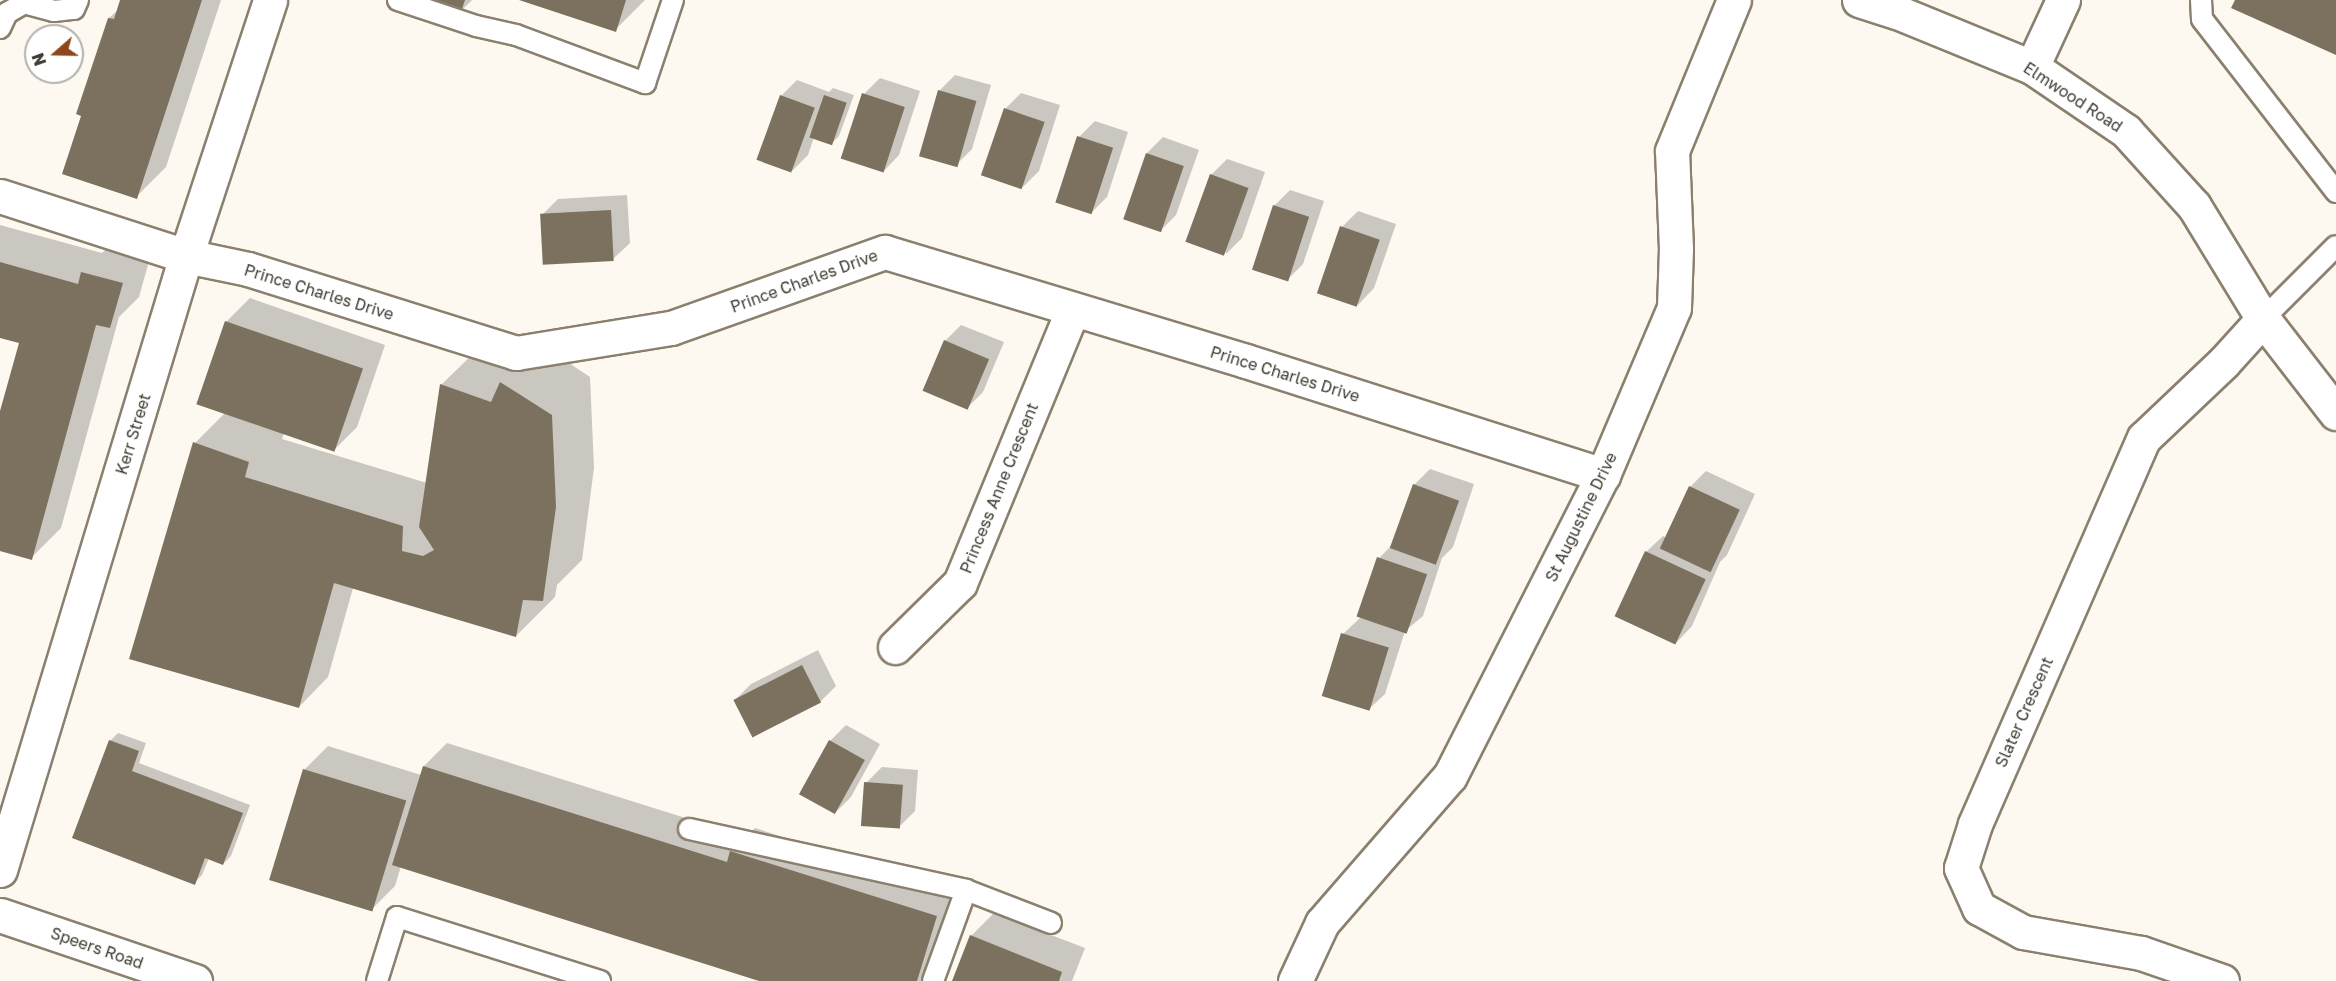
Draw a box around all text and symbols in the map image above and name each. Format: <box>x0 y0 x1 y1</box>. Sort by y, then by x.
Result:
north arrow <box>24 24 84 84</box>
text: N <box>27 50 50 69</box>
street label: Elmwood Road <box>2020 58 2126 136</box>
street label: Prince Charles Drive <box>728 245 880 317</box>
street label: Prince Charles Drive <box>242 260 396 324</box>
street label: Prince Charles Drive <box>1208 342 1362 406</box>
street label: Kerr Street <box>112 391 154 477</box>
street label: Princess Anne Crescent <box>956 400 1042 576</box>
street label: St Augustine Drive <box>1541 449 1621 585</box>
street label: Slater Crescent <box>1991 654 2057 770</box>
street label: Speers Road <box>48 923 146 973</box>

